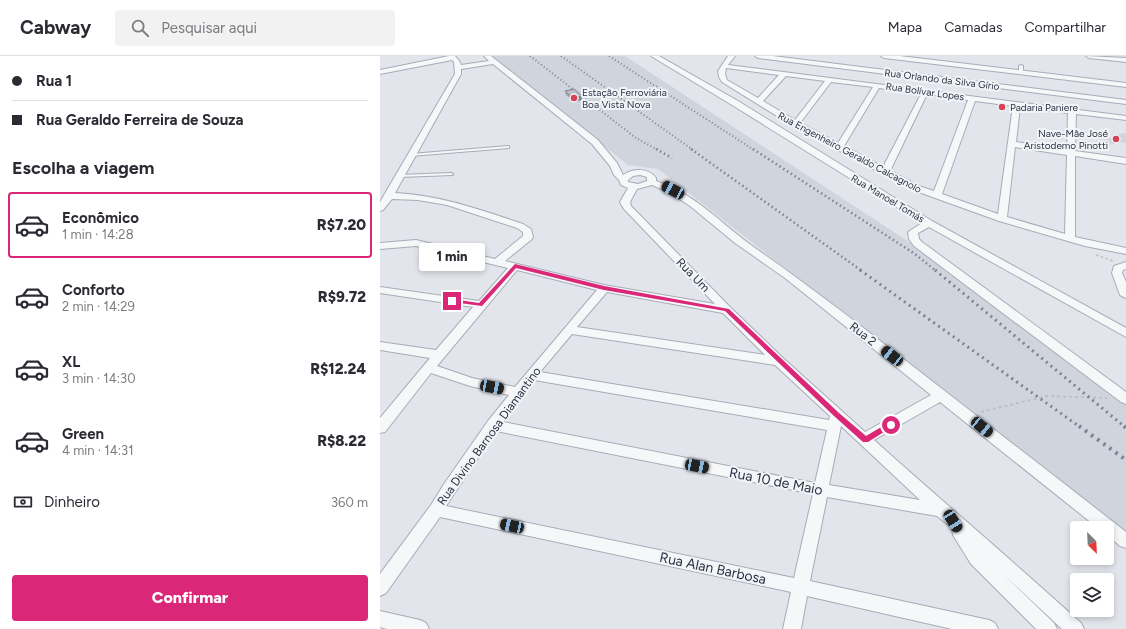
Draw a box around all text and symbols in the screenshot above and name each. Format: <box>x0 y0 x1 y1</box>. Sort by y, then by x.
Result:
search box <box>115 10 395 46</box>
text: Cabway <box>20 16 91 39</box>
icon: search <box>129 17 151 39</box>
text: Pesquisar aqui <box>161 19 257 37</box>
text: Mapa <box>888 19 922 36</box>
text: Camadas <box>944 19 1002 36</box>
text: Compartilhar <box>1024 19 1106 36</box>
street label: Rua Orlando da Silva Gírio <box>884 66 1000 93</box>
text: Rua 1 <box>36 72 72 90</box>
street label: Rua Bolívar Lopes <box>885 80 965 103</box>
place label: Estação Ferroviária Boa Vista Nova <box>582 86 667 111</box>
marker: Estação Ferroviária Boa Vista Nova <box>569 93 579 103</box>
place label: Padaria Paniere <box>1010 101 1079 114</box>
marker: Padaria Paniere <box>997 102 1007 112</box>
street label: Rua Engenheiro Geraldo Calcagnolo <box>776 109 924 196</box>
text: Rua Geraldo Ferreira de Souza <box>36 111 243 129</box>
place label: Nave-Mãe José Aristodemo Pinotti <box>1024 127 1109 152</box>
marker: Nave-Mãe José Aristodemo Pinotti <box>1111 134 1121 144</box>
text: Escolha a viagem <box>12 157 155 179</box>
street label: Rua Manoel Tomás <box>849 171 927 226</box>
car <box>660 179 686 201</box>
icon: car <box>14 207 50 243</box>
text: Econômico <box>62 209 139 227</box>
text: R$7.20 <box>317 216 366 234</box>
text: 1 min · 14:28 <box>62 227 134 242</box>
callout: 1 min <box>419 243 485 271</box>
text: 1 min <box>436 249 468 264</box>
street label: Rua Um <box>673 255 713 295</box>
icon: car <box>14 279 50 315</box>
text: Conforto <box>62 281 125 299</box>
text: R$9.72 <box>318 288 366 306</box>
route end <box>443 292 461 310</box>
text: 2 min · 14:29 <box>62 299 135 314</box>
street label: Rua 2 <box>847 319 879 349</box>
car <box>879 344 905 368</box>
icon: car <box>14 351 50 387</box>
text: XL <box>62 353 80 371</box>
text: R$12.24 <box>310 360 366 378</box>
street label: Rua Divino Barnosa Diamantino <box>434 364 544 508</box>
text: 3 min · 14:30 <box>62 371 135 386</box>
car <box>479 379 505 395</box>
car <box>969 415 995 439</box>
route start <box>882 416 900 434</box>
icon: car <box>14 423 50 459</box>
text: Green <box>62 425 104 443</box>
text: R$8.22 <box>317 432 366 450</box>
text: 4 min · 14:31 <box>62 443 134 458</box>
car <box>684 458 710 474</box>
street label: Rua 10 de Maio <box>728 464 824 499</box>
icon: cash <box>12 491 34 513</box>
text: Dinheiro <box>44 493 100 511</box>
text: 360 m <box>331 495 368 510</box>
car <box>942 508 964 534</box>
car <box>499 518 525 534</box>
north arrow <box>1070 521 1114 565</box>
map controls <box>1070 521 1114 617</box>
street label: Rua Alan Barbosa <box>658 549 768 588</box>
button: layers <box>1070 573 1114 617</box>
button: Confirmar <box>12 575 368 621</box>

